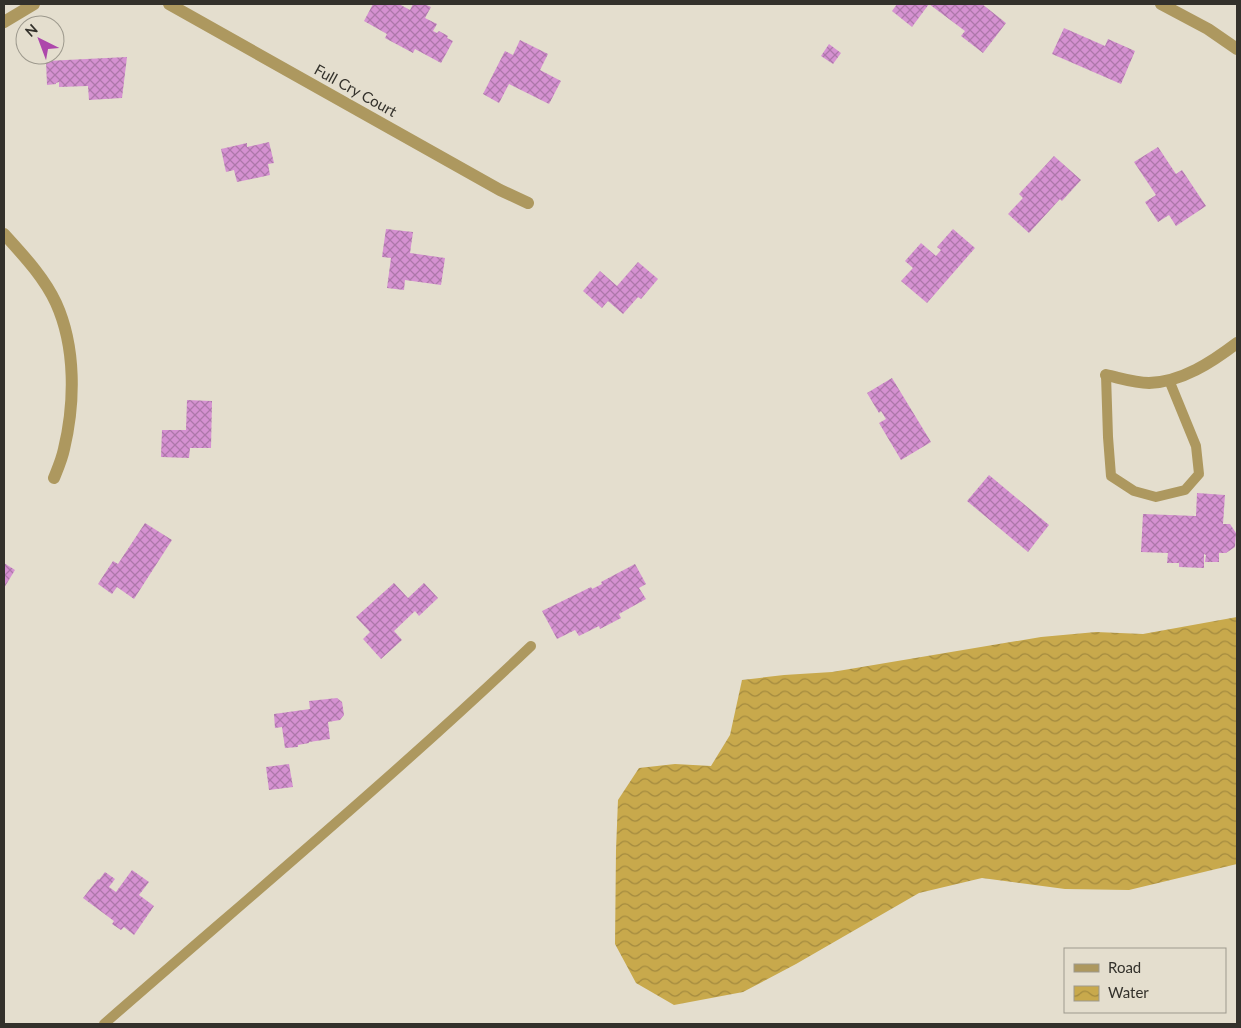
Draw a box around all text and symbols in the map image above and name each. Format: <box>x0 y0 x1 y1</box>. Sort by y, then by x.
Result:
north arrow <box>15 15 65 65</box>
text: N <box>21 20 41 40</box>
street label: Full Cry Court <box>312 60 401 120</box>
legend <box>1064 948 1226 1013</box>
text: Road <box>1108 958 1141 976</box>
text: Water <box>1108 983 1149 1001</box>

